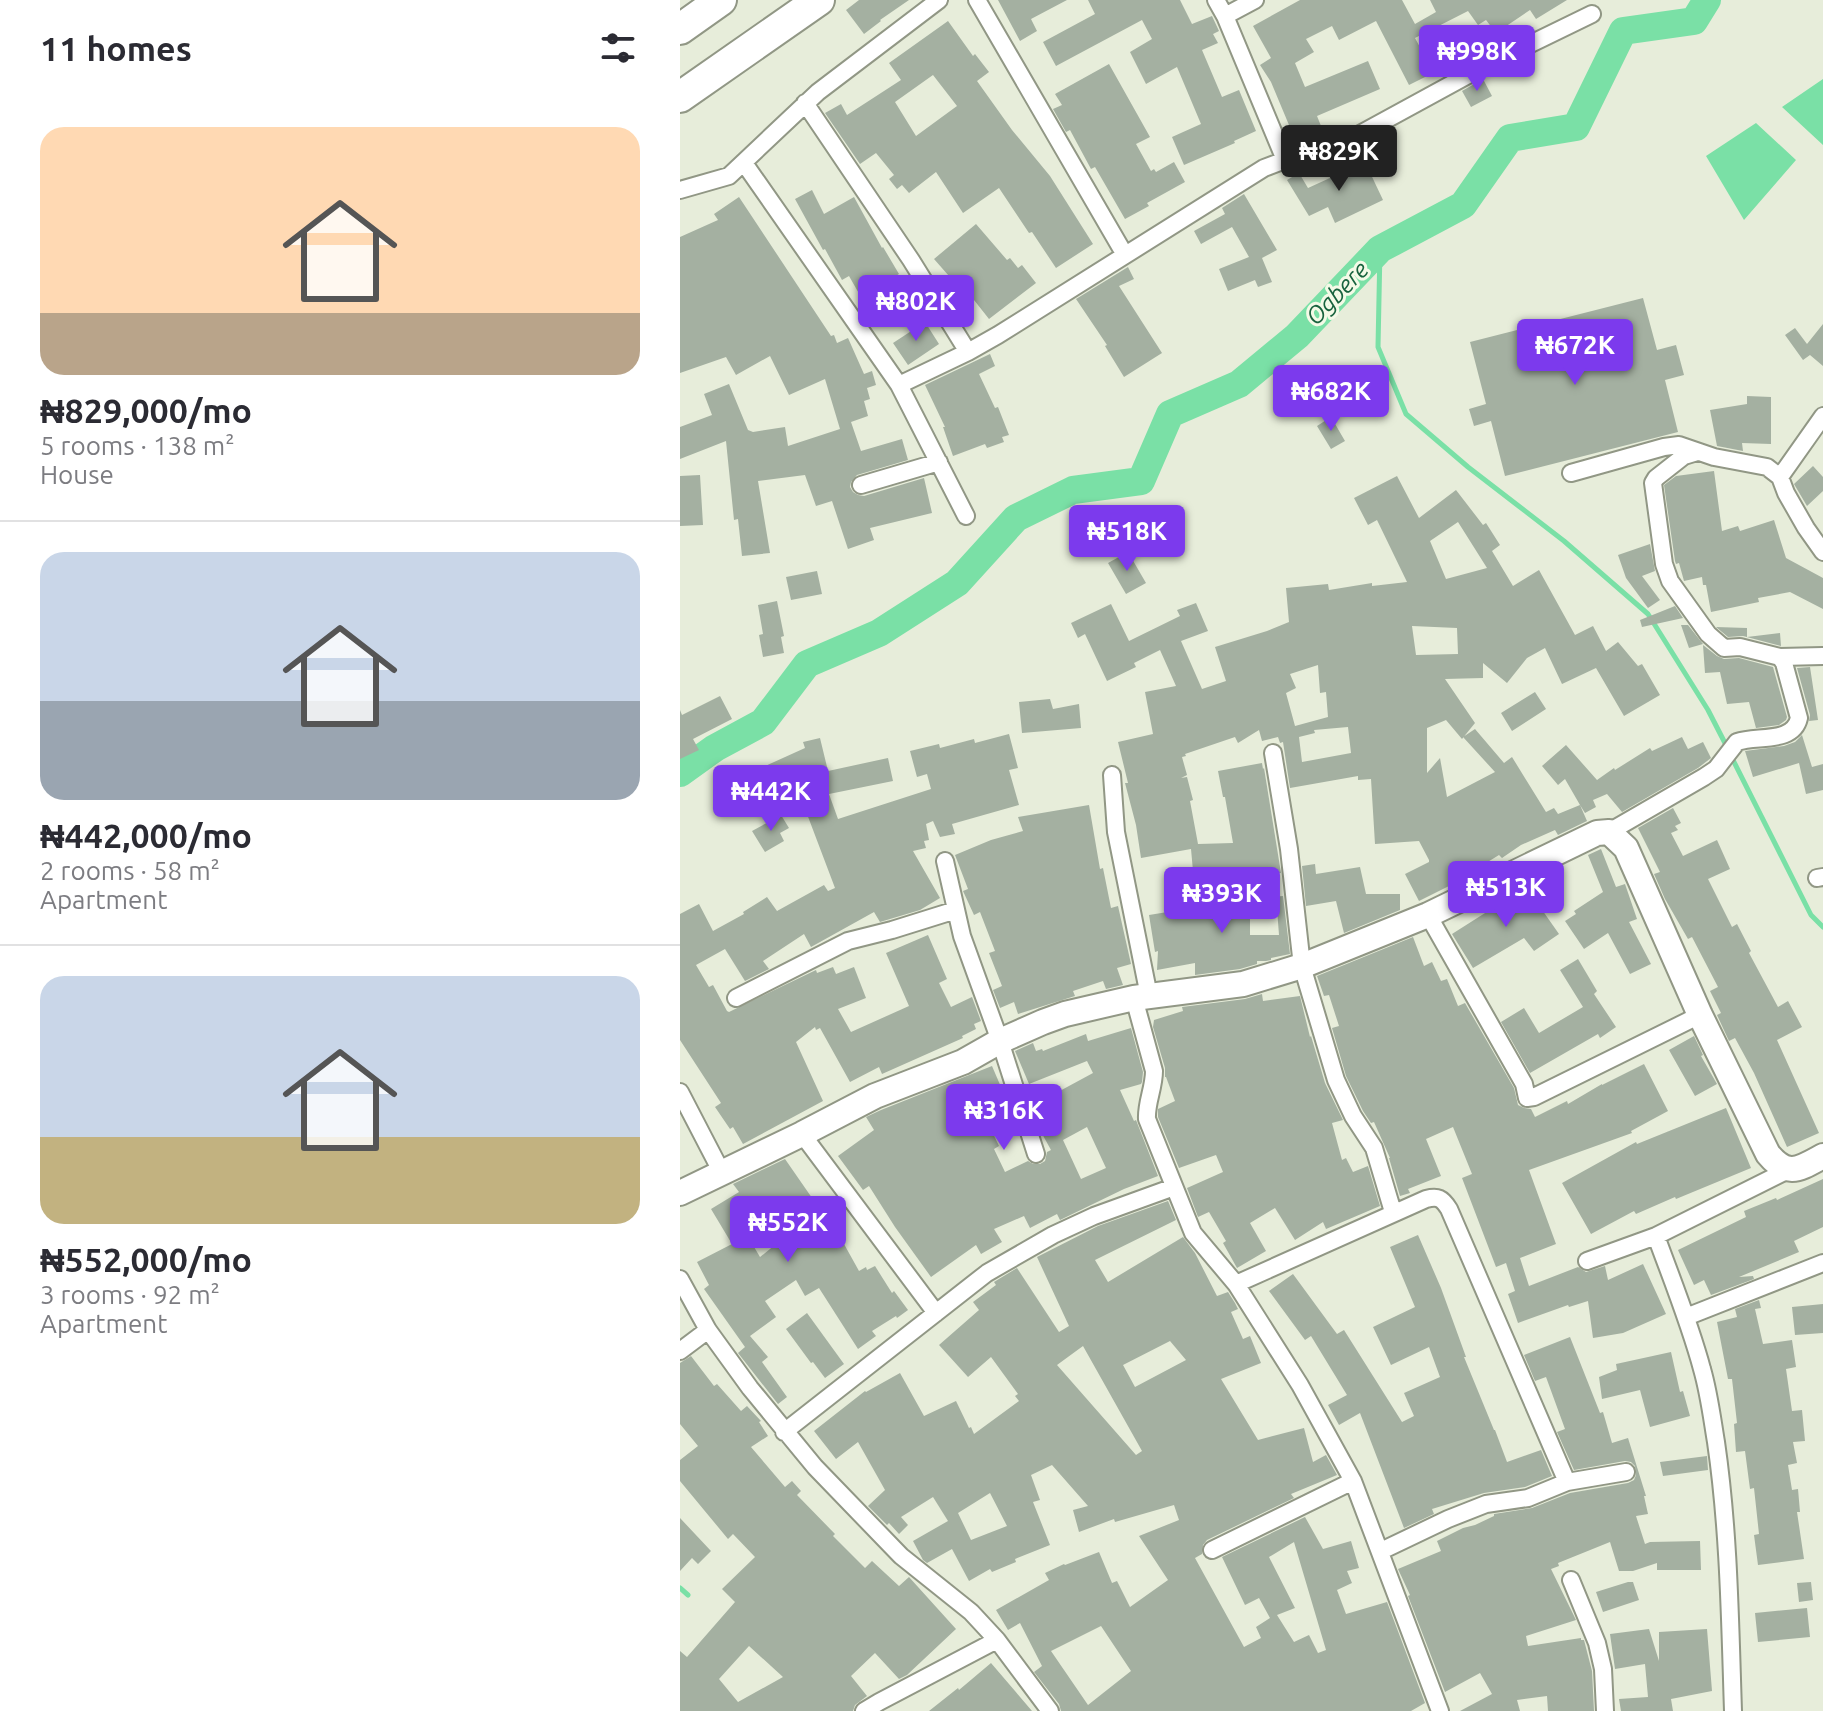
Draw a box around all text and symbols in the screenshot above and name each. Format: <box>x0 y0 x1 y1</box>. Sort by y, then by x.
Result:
pin: ₦998K <box>1421 25 1533 93</box>
icon: filters <box>596 26 640 70</box>
text: 11 homes <box>40 29 192 67</box>
text: ₦998K <box>1437 36 1517 65</box>
pin: ₦829K <box>1283 125 1395 193</box>
text: ₦829K <box>1299 136 1379 165</box>
icon: home <box>268 179 412 323</box>
water label: Ogbere <box>1300 256 1374 330</box>
pin: ₦802K <box>860 275 972 343</box>
text: ₦802K <box>876 286 956 315</box>
pin: ₦672K <box>1519 319 1631 387</box>
text: ₦672K <box>1535 330 1615 359</box>
pin: ₦682K <box>1275 365 1387 433</box>
text: ₦682K <box>1291 376 1371 405</box>
text: ₦829,000/mo <box>40 391 252 429</box>
text: 5 rooms · 138 m² <box>40 431 235 460</box>
text: House <box>40 460 114 489</box>
pin: ₦518K <box>1071 505 1183 573</box>
text: ₦518K <box>1087 516 1167 545</box>
icon: home <box>268 604 412 748</box>
pin: ₦442K <box>715 765 827 833</box>
text: ₦442K <box>731 776 811 805</box>
text: ₦442,000/mo <box>40 816 252 854</box>
text: 2 rooms · 58 m² <box>40 856 220 885</box>
pin: ₦513K <box>1450 861 1562 929</box>
pin: ₦393K <box>1166 867 1278 935</box>
text: ₦513K <box>1466 872 1546 901</box>
text: ₦393K <box>1182 878 1262 907</box>
text: Apartment <box>40 885 167 914</box>
icon: home <box>268 1028 412 1172</box>
pin: ₦316K <box>948 1084 1060 1152</box>
text: ₦316K <box>964 1095 1044 1124</box>
pin: ₦552K <box>732 1196 844 1264</box>
text: ₦552K <box>748 1207 828 1236</box>
text: ₦552,000/mo <box>40 1240 252 1278</box>
text: 3 rooms · 92 m² <box>40 1280 220 1309</box>
text: Apartment <box>40 1309 167 1338</box>

